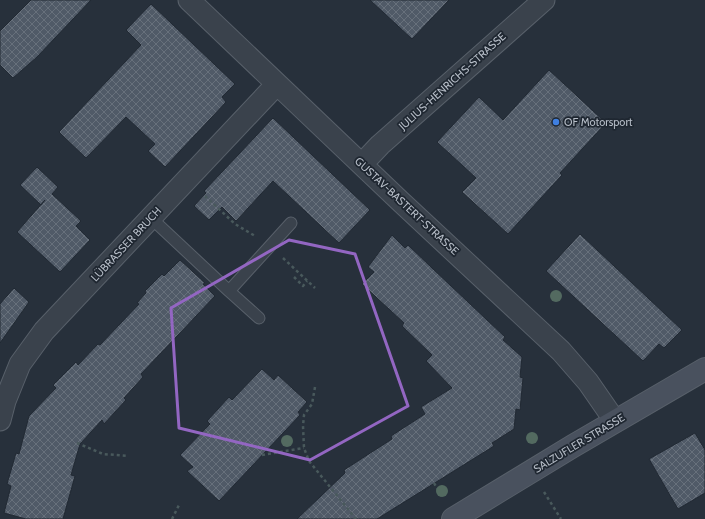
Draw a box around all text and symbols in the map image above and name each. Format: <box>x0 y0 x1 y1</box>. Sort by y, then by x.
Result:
street label: JULIUS-HENRICHS-STRASSE <box>395 29 508 133</box>
place label: OF Motorsport <box>564 115 633 129</box>
marker: OF Motorsport <box>551 117 561 127</box>
street label: GUSTAV-BASTERT-STRASSE <box>352 154 462 258</box>
street label: LÜBRASSER BRUCH <box>88 204 164 284</box>
street label: SALZUFLER STRASSE <box>531 410 627 476</box>

